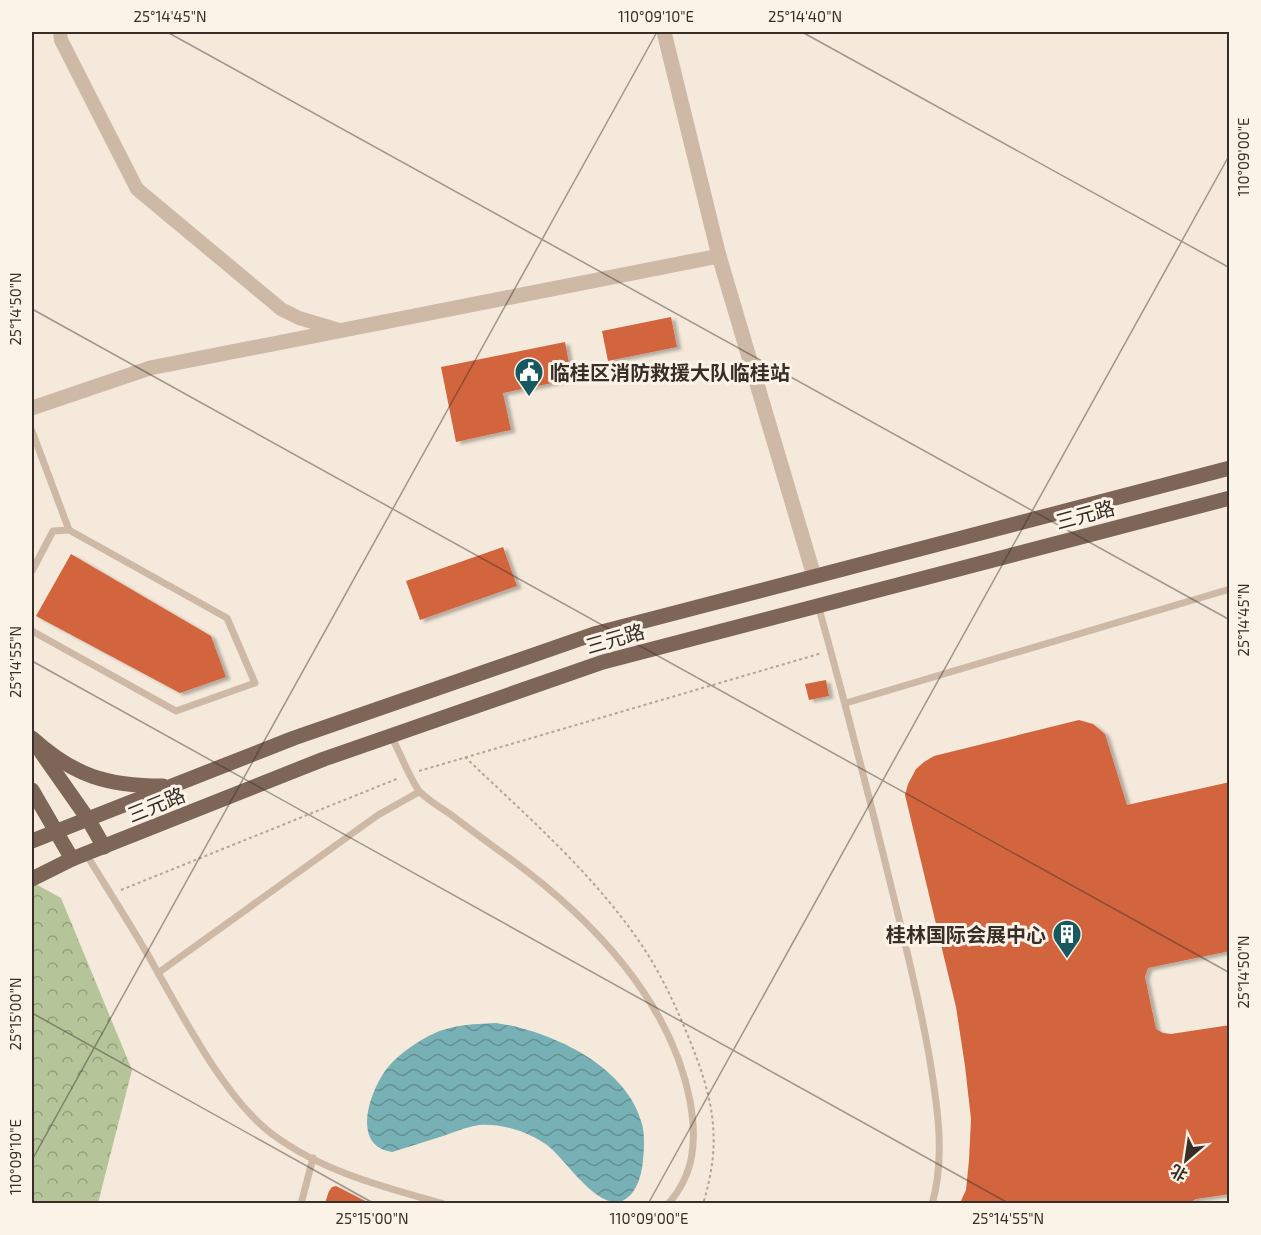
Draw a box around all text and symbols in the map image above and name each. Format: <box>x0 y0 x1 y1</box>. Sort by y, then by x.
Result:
text: 25°14'45"N <box>133 7 207 25</box>
text: 110°09'10"E <box>618 7 694 25</box>
text: 25°14'40"N <box>768 7 842 25</box>
text: 110°09'00"E <box>1234 118 1252 196</box>
text: 25°14'50"N <box>6 272 24 346</box>
public building icon: 临桂区消防救援大队临桂站 <box>513 356 545 398</box>
place label: 临桂区消防救援大队临桂站 <box>550 360 790 384</box>
street label: 三元路 <box>1053 495 1117 533</box>
text: 25°14'45"N <box>1234 583 1252 657</box>
street label: 三元路 <box>583 618 647 658</box>
text: 25°14'55"N <box>6 626 24 698</box>
street label: 三元路 <box>124 782 188 826</box>
building icon: 桂林国际会展中心 <box>1051 918 1083 960</box>
place label: 桂林国际会展中心 <box>886 922 1046 946</box>
text: 25°14'50"N <box>1234 935 1252 1009</box>
text: 25°15'00"N <box>6 977 24 1051</box>
text: 110°09'10"E <box>6 1119 24 1195</box>
north arrow <box>1156 1130 1216 1190</box>
text: 北 <box>1167 1161 1190 1186</box>
text: 25°15'00"N <box>335 1209 409 1227</box>
text: 110°09'00"E <box>610 1209 688 1227</box>
text: 25°14'55"N <box>972 1209 1044 1227</box>

